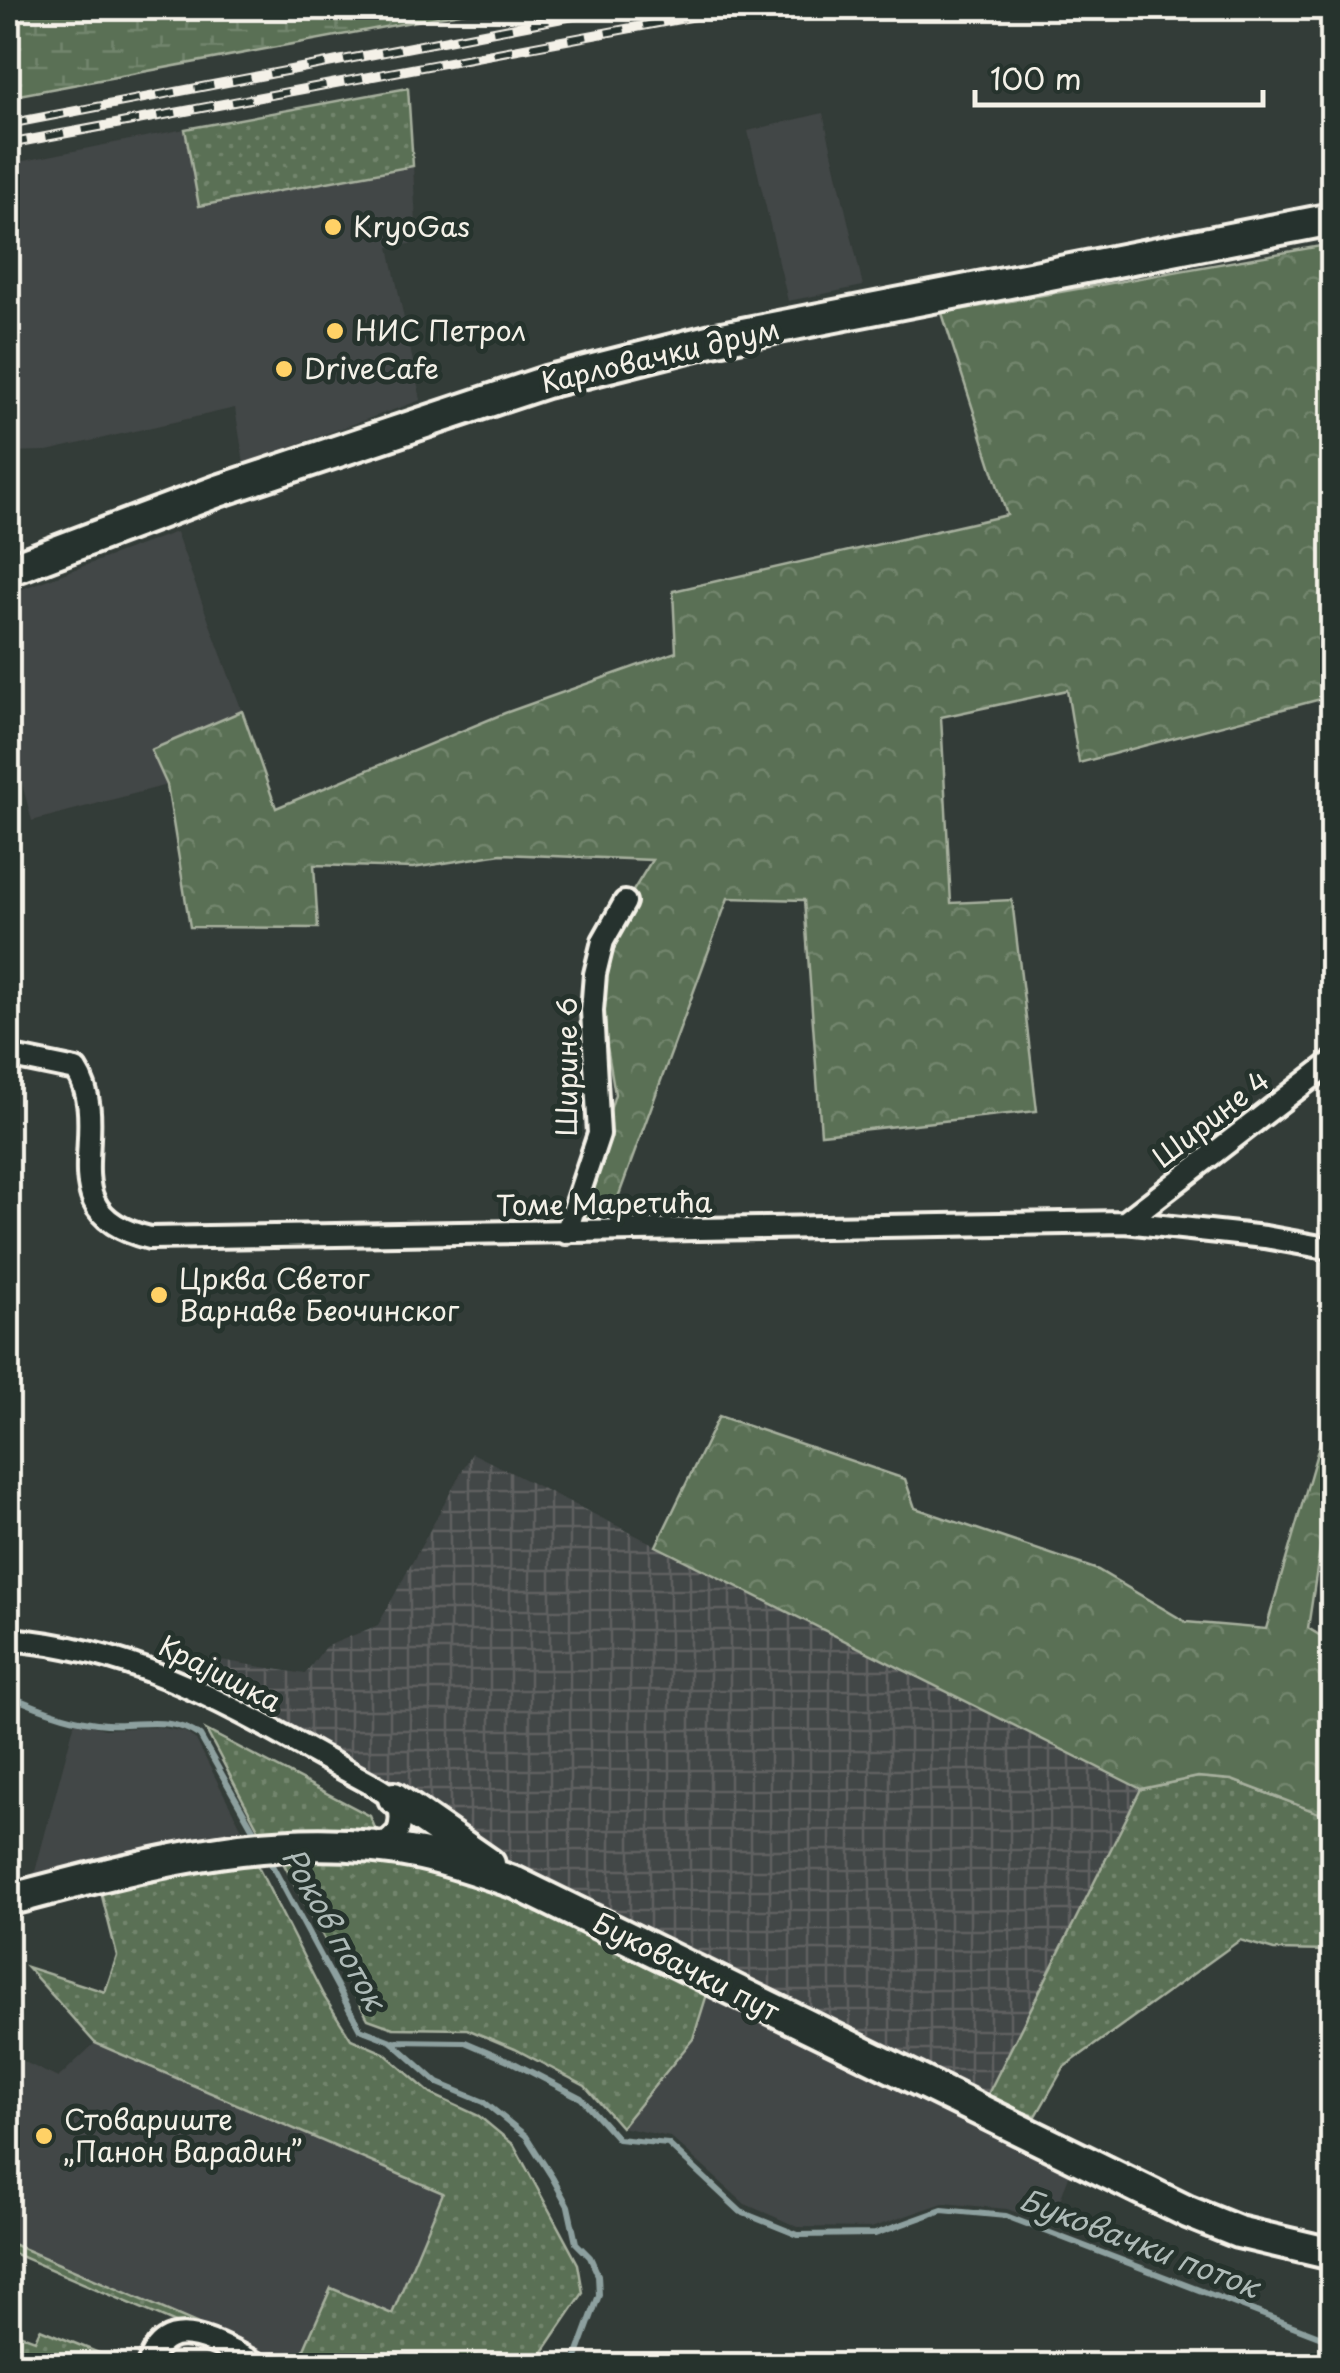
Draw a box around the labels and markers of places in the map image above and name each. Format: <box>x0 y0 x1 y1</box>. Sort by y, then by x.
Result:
place label: KryoGas <box>353 204 470 247</box>
marker: KryoGas <box>322 216 344 238</box>
place label: НИС Петрол <box>355 308 526 351</box>
marker: НИС Петрол <box>324 320 346 342</box>
place label: DriveCafe <box>304 346 439 389</box>
marker: DriveCafe <box>273 358 295 380</box>
place label: Црква Светог Варнаве Беочинског <box>179 1256 460 1331</box>
marker: Црква Светог Варнаве Беочинског <box>148 1284 170 1306</box>
place label: Стовариште „Панон Варадин” <box>64 2097 302 2172</box>
marker: Стовариште „Панон Варадин” <box>33 2125 55 2147</box>

